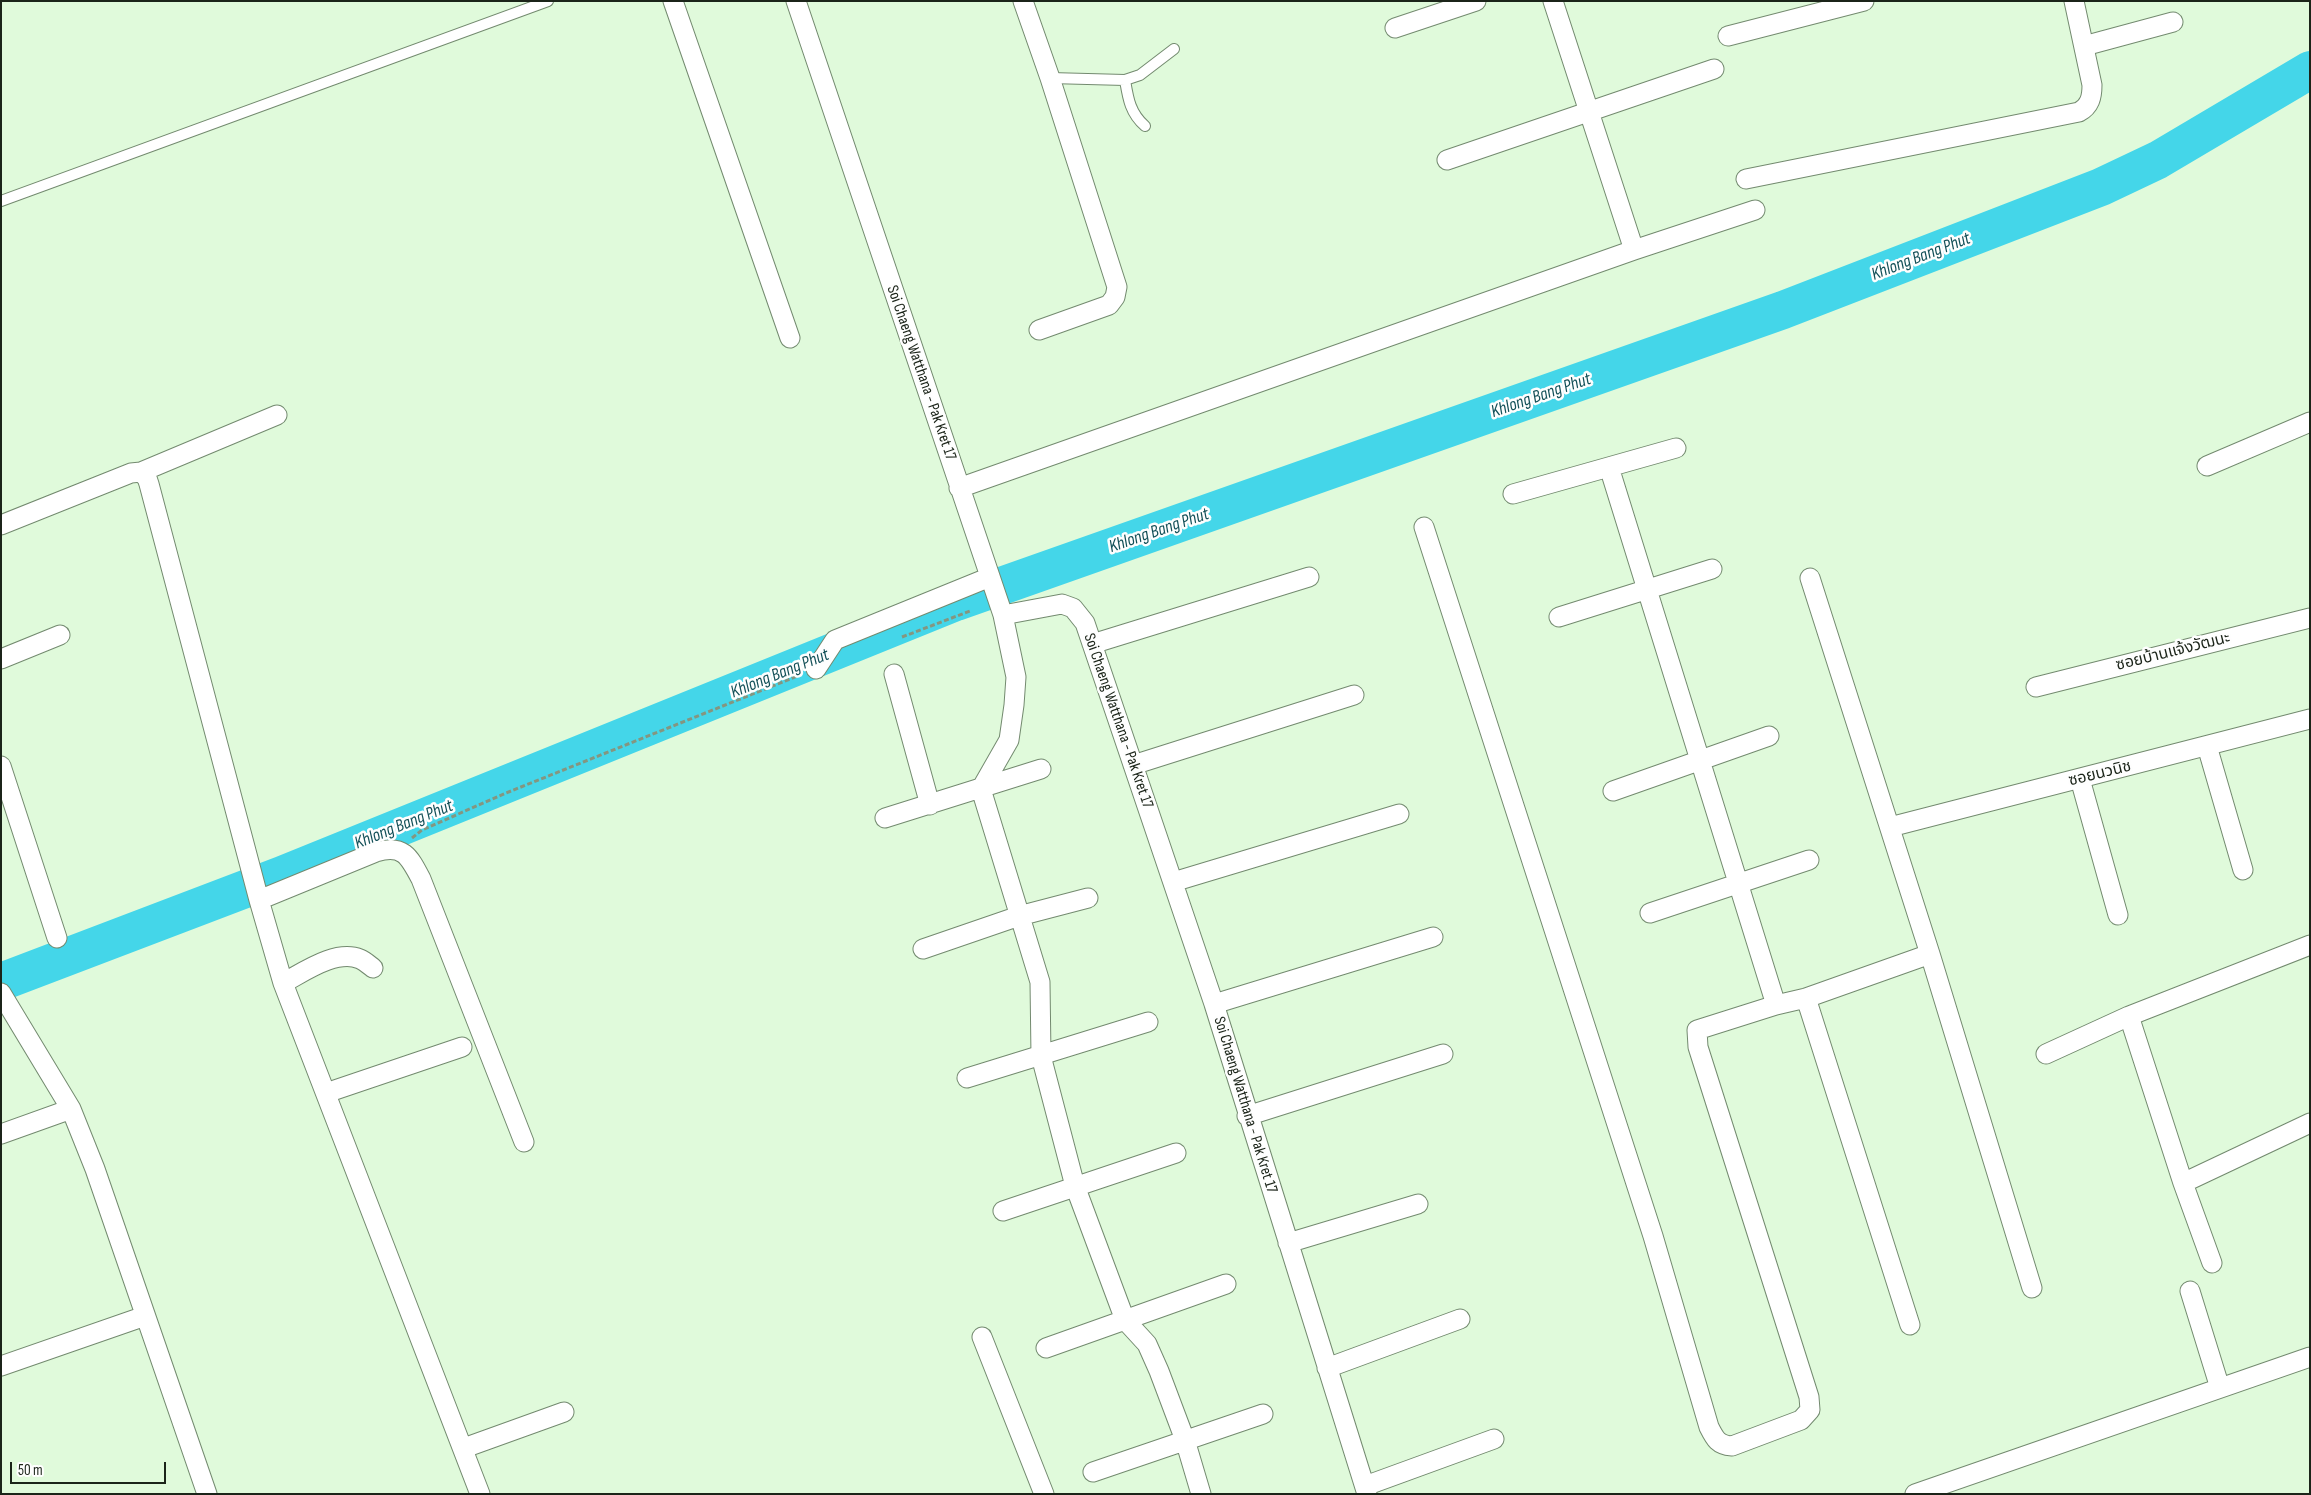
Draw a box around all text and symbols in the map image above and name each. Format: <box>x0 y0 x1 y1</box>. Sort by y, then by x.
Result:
water label: Khlong Bang Phut <box>1868 228 1974 286</box>
street label: Soi Chaeng Watthana - Pak Kret 17 <box>882 283 960 463</box>
water label: Khlong Bang Phut <box>1488 369 1594 423</box>
water label: Khlong Bang Phut <box>1106 504 1212 558</box>
street label: ซอยบ้านแจ้งวัฒนะ <box>2114 629 2232 675</box>
street label: Soi Chaeng Watthana - Pak Kret 17 <box>1079 631 1157 811</box>
water label: Khlong Bang Phut <box>728 644 832 704</box>
street label: ซอยนวนิช <box>2067 757 2133 791</box>
water label: Khlong Bang Phut <box>352 795 456 855</box>
street label: Soi Chaeng Watthana - Pak Kret 17 <box>1209 1014 1281 1196</box>
scale bar <box>12 1452 169 1484</box>
text: 50 m <box>18 1461 43 1480</box>

